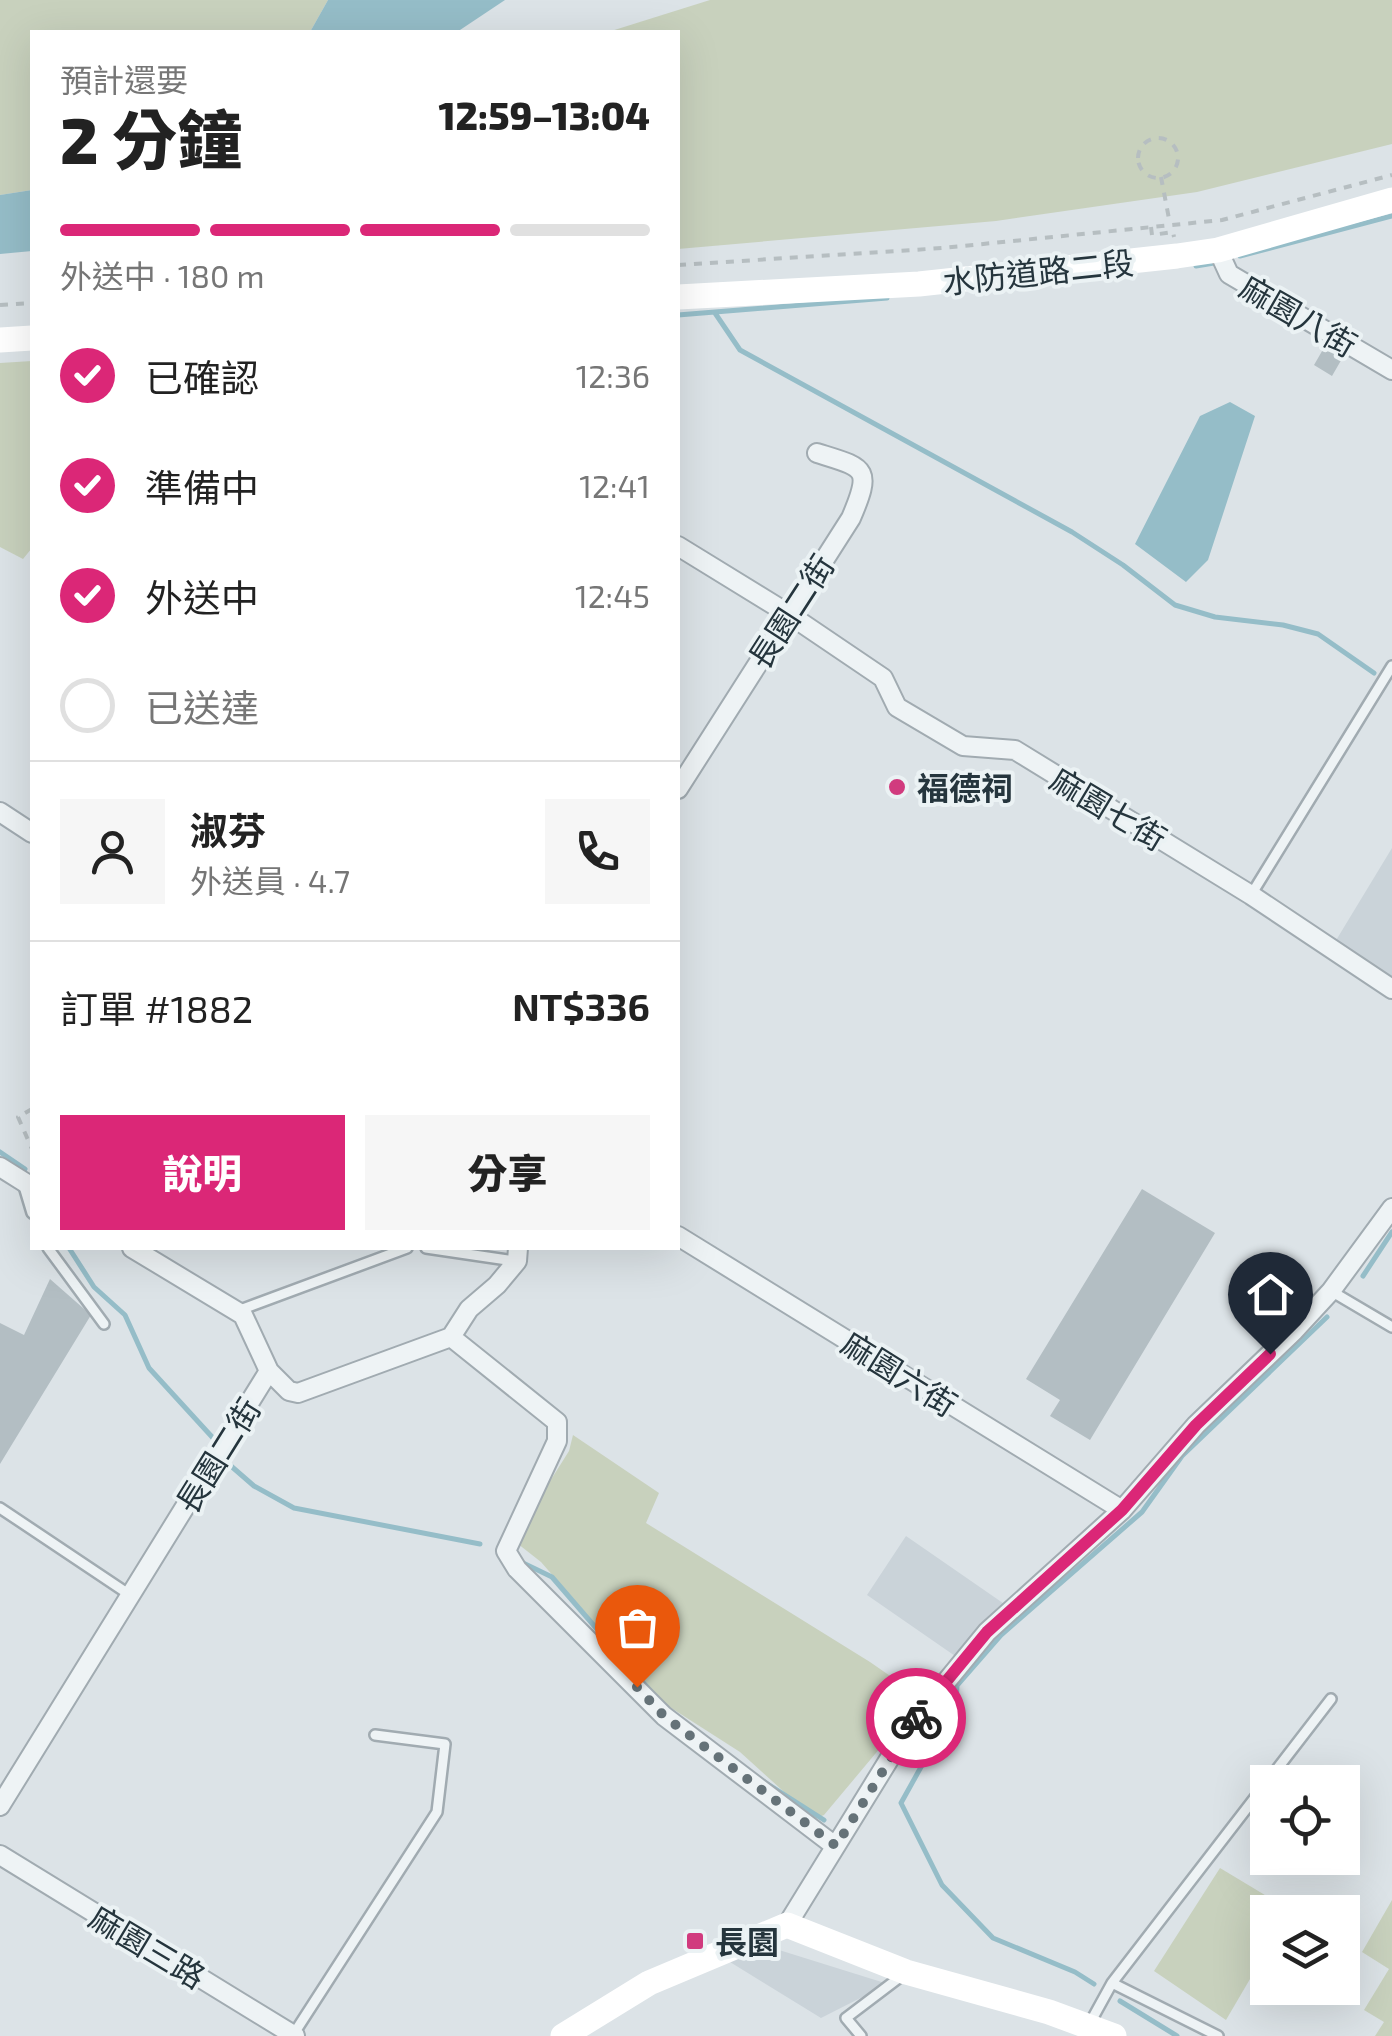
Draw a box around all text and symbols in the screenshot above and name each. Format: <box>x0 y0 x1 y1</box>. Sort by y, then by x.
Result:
text: 預計還要 <box>60 60 188 98</box>
text: 12:59–13:04 <box>438 92 650 138</box>
text: 2 分鐘 <box>60 99 242 177</box>
street label: 水防道路二段 <box>941 242 1135 300</box>
text: 外送中 · 180 m <box>60 256 264 294</box>
street label: 麻園八街 <box>1234 267 1364 363</box>
icon: check <box>60 348 115 403</box>
text: 已確認 <box>145 354 259 400</box>
text: 12:36 <box>576 356 650 394</box>
icon: check <box>60 458 115 513</box>
text: 準備中 <box>145 464 259 510</box>
text: 12:41 <box>579 466 650 504</box>
street label: 長園二街 <box>739 547 841 675</box>
icon: check <box>60 568 115 623</box>
text: 外送中 <box>145 574 259 620</box>
text: 12:45 <box>575 576 650 614</box>
text: 已送達 <box>145 684 259 730</box>
street label: 麻園七街 <box>1044 759 1174 857</box>
place label: 福德祠 <box>917 768 1013 806</box>
marker: 福德祠 <box>886 776 908 798</box>
button: person <box>60 799 165 904</box>
button: phone <box>545 799 650 904</box>
text: 淑芬 <box>190 807 266 853</box>
text: 外送員 · 4.7 <box>190 861 350 899</box>
text: NT$336 <box>512 983 650 1029</box>
text: 訂單 #1882 <box>60 985 253 1031</box>
button: 說明 <box>60 1115 345 1230</box>
button: 分享 <box>365 1115 650 1230</box>
pin <box>1228 1252 1313 1355</box>
icon: home <box>1243 1267 1298 1322</box>
street label: 麻園六街 <box>836 1323 964 1423</box>
street label: 長園二街 <box>167 1391 267 1519</box>
pin <box>595 1585 680 1688</box>
icon: bag <box>610 1600 665 1655</box>
courier <box>866 1668 966 1768</box>
icon: bike <box>889 1691 944 1746</box>
map controls <box>1250 1765 1360 2005</box>
button: locate <box>1250 1765 1360 1875</box>
button: layers <box>1250 1895 1360 2005</box>
street label: 麻園三路 <box>83 1897 213 1995</box>
place label: 長園 <box>715 1922 779 1960</box>
marker: 長園 <box>684 1930 706 1952</box>

